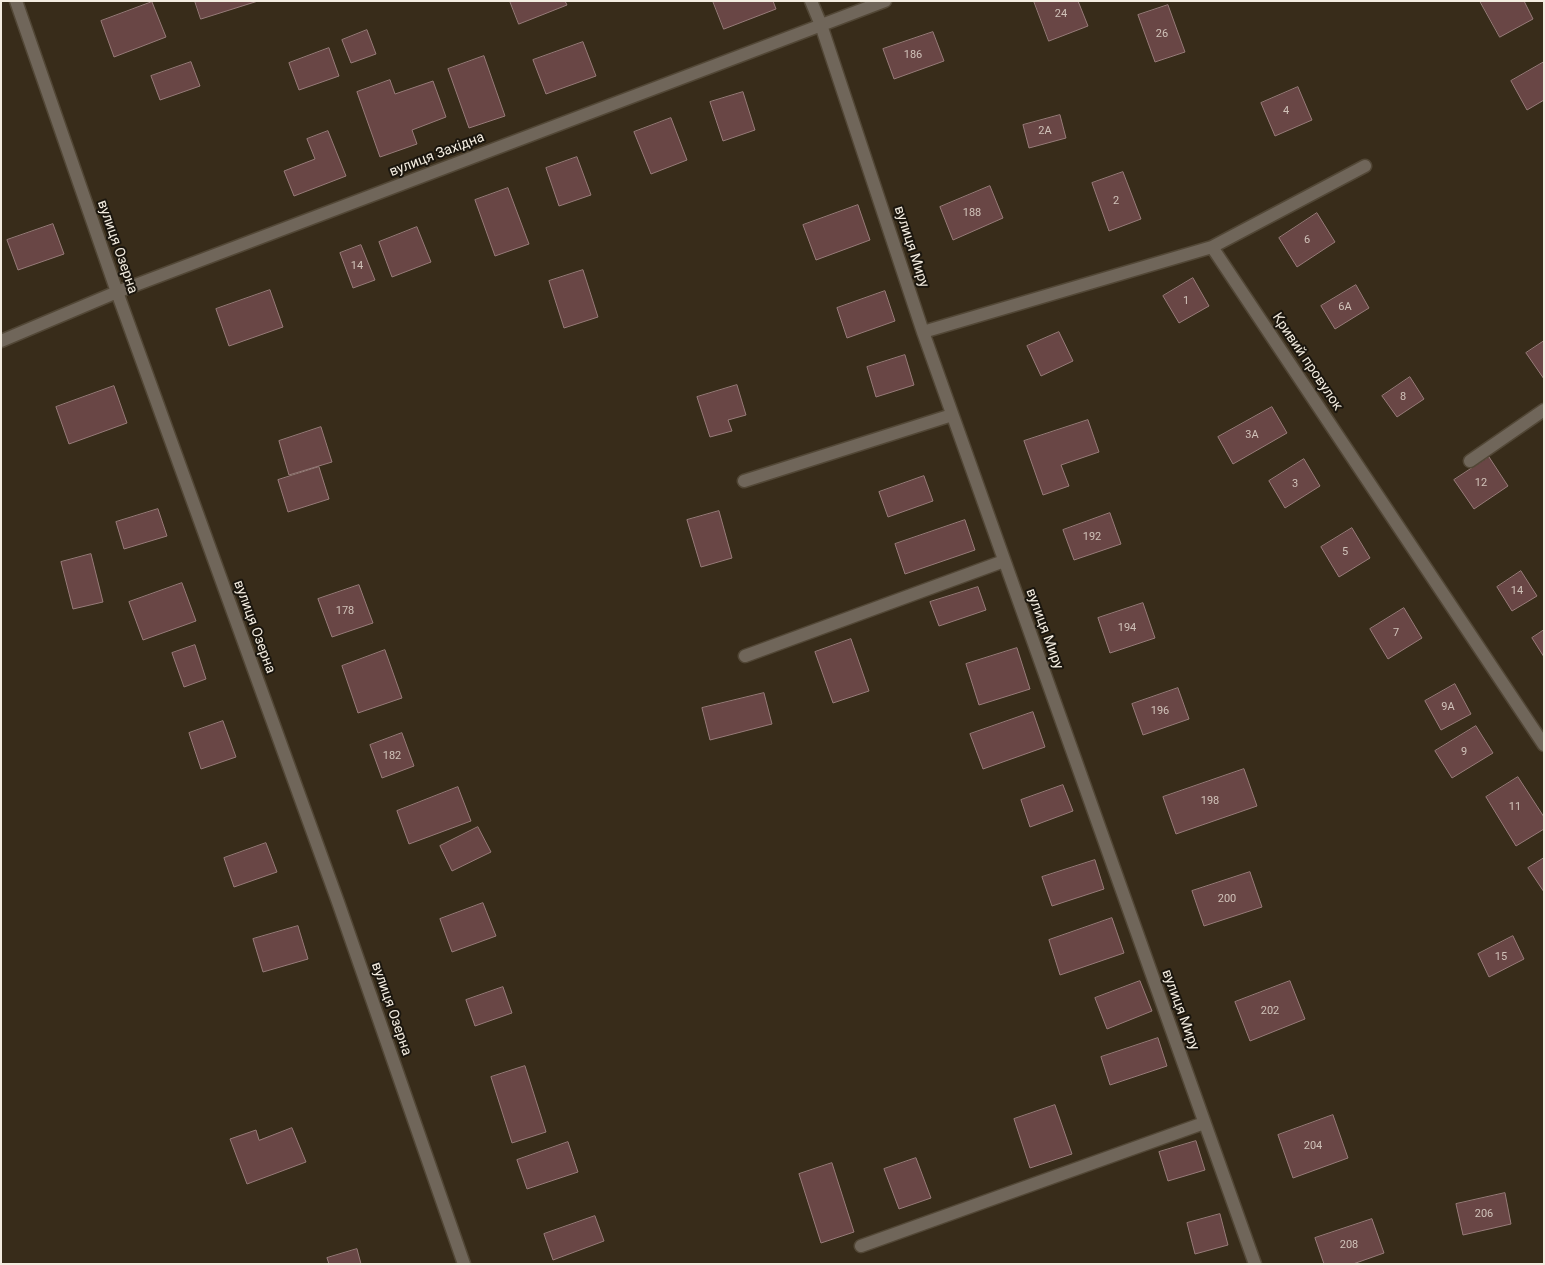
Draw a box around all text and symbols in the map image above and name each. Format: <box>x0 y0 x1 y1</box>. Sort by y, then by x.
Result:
house number: 24 <box>1055 7 1067 21</box>
house number: 26 <box>1156 27 1168 41</box>
house number: 186 <box>904 48 922 62</box>
house number: 4 <box>1283 104 1289 118</box>
house number: 2А <box>1038 124 1052 138</box>
street label: вулиця Західна <box>387 129 487 181</box>
house number: 2 <box>1113 194 1119 208</box>
street label: вулиця Озерна <box>93 198 141 296</box>
street label: вулиця Миру <box>890 204 932 290</box>
house number: 188 <box>963 206 981 220</box>
house number: 6 <box>1304 233 1310 247</box>
house number: 14 <box>351 259 363 273</box>
house number: 1 <box>1183 294 1189 308</box>
house number: 6А <box>1338 300 1352 314</box>
street label: Кривий провулок <box>1268 310 1346 414</box>
house number: 8 <box>1400 390 1406 404</box>
house number: 3А <box>1245 428 1259 442</box>
house number: 12 <box>1475 476 1487 490</box>
house number: 3 <box>1292 477 1298 491</box>
house number: 192 <box>1083 530 1101 544</box>
house number: 5 <box>1342 545 1348 559</box>
street label: вулиця Озерна <box>229 578 279 676</box>
house number: 14 <box>1511 584 1523 598</box>
street label: вулиця Миру <box>1022 586 1066 672</box>
house number: 178 <box>336 604 354 618</box>
house number: 194 <box>1118 621 1136 635</box>
house number: 7 <box>1393 626 1399 640</box>
house number: 9А <box>1441 700 1455 714</box>
house number: 196 <box>1151 704 1169 718</box>
house number: 9 <box>1461 745 1467 759</box>
house number: 182 <box>383 749 401 763</box>
house number: 198 <box>1201 794 1219 808</box>
house number: 11 <box>1509 800 1521 814</box>
house number: 200 <box>1218 892 1236 906</box>
house number: 15 <box>1495 950 1507 964</box>
street label: вулиця Озерна <box>367 960 415 1058</box>
street label: вулиця Миру <box>1158 967 1202 1053</box>
house number: 202 <box>1261 1004 1279 1018</box>
house number: 204 <box>1304 1139 1322 1153</box>
house number: 206 <box>1475 1207 1493 1221</box>
house number: 208 <box>1340 1238 1358 1252</box>

